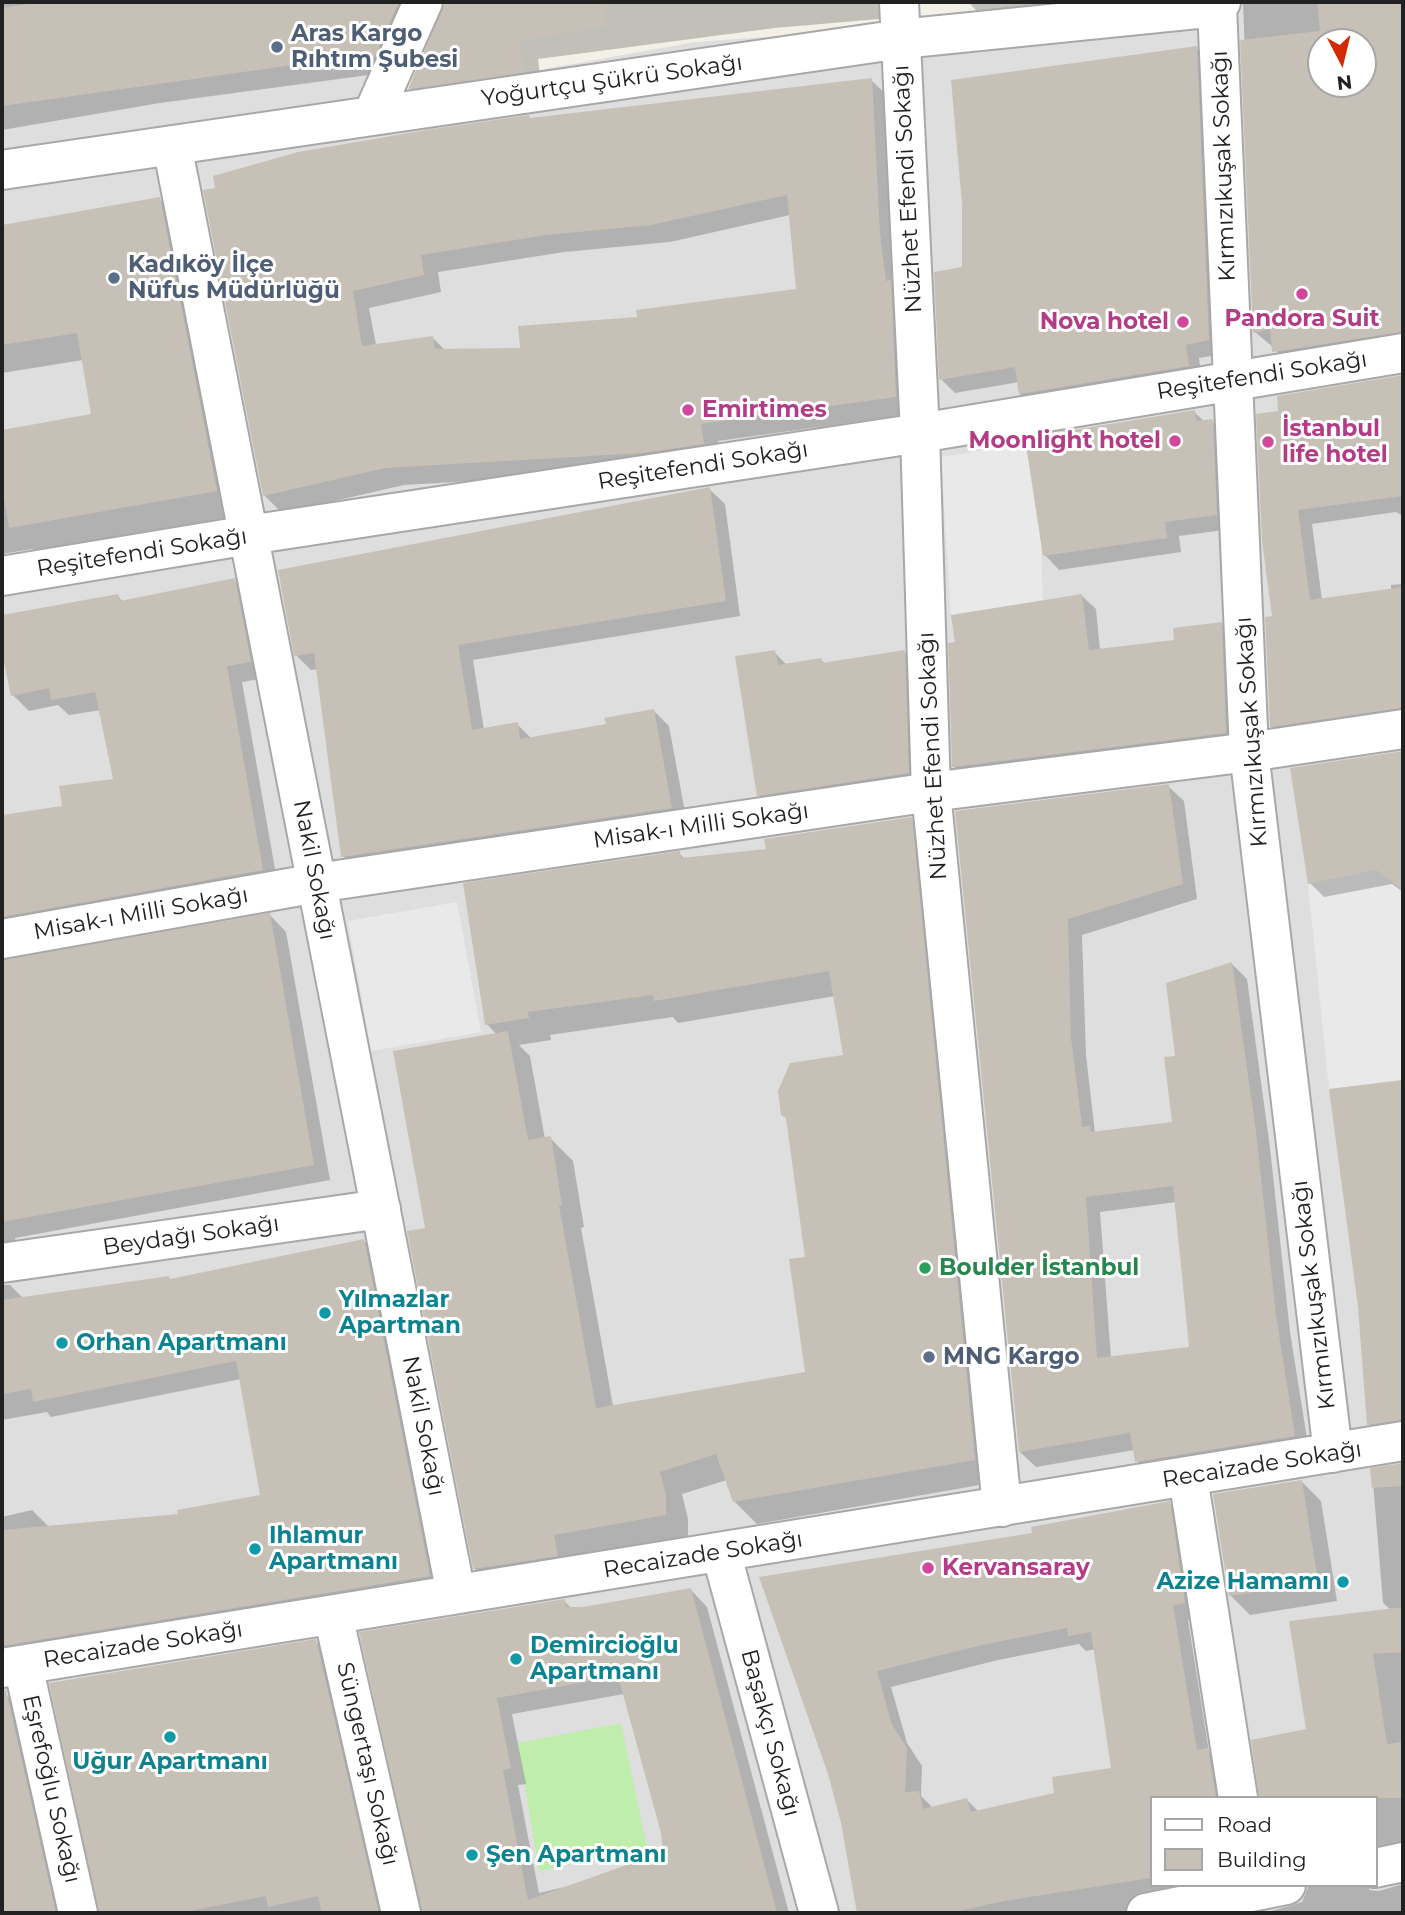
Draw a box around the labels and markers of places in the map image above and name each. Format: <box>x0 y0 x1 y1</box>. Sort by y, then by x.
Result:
place label: Aras Kargo Rıhtım Şubesi <box>291 20 458 74</box>
marker: Aras Kargo Rıhtım Şubesi <box>269 39 285 55</box>
place label: Kadıköy İlçe Nüfus Müdürlüğü <box>128 251 340 305</box>
marker: Kadıköy İlçe Nüfus Müdürlüğü <box>106 270 122 286</box>
marker: Pandora Suit <box>1294 286 1310 302</box>
place label: Pandora Suit <box>1225 305 1379 333</box>
place label: Nova hotel <box>1040 308 1169 336</box>
marker: Nova hotel <box>1175 314 1191 330</box>
place label: Emirtimes <box>702 396 827 424</box>
marker: Emirtimes <box>680 402 696 418</box>
place label: İstanbul life hotel <box>1282 415 1388 469</box>
place label: Moonlight hotel <box>969 427 1161 455</box>
marker: Moonlight hotel <box>1167 433 1183 449</box>
marker: İstanbul life hotel <box>1260 434 1276 450</box>
place label: Boulder İstanbul <box>939 1254 1139 1282</box>
marker: Boulder İstanbul <box>917 1260 933 1276</box>
place label: Yılmazlar Apartman <box>339 1286 461 1340</box>
marker: Yılmazlar Apartman <box>317 1305 333 1321</box>
place label: Orhan Apartmanı <box>76 1329 287 1357</box>
marker: Orhan Apartmanı <box>54 1335 70 1351</box>
place label: MNG Kargo <box>943 1343 1080 1371</box>
marker: MNG Kargo <box>921 1349 937 1365</box>
place label: Ihlamur Apartmanı <box>269 1522 398 1576</box>
marker: Ihlamur Apartmanı <box>247 1541 263 1557</box>
place label: Kervansaray <box>942 1554 1090 1582</box>
marker: Kervansaray <box>920 1560 936 1576</box>
place label: Azize Hamamı <box>1157 1568 1329 1596</box>
marker: Azize Hamamı <box>1335 1574 1351 1590</box>
place label: Demircioğlu Apartmanı <box>530 1632 679 1686</box>
marker: Demircioğlu Apartmanı <box>508 1651 524 1667</box>
marker: Uğur Apartmanı <box>162 1729 178 1745</box>
place label: Uğur Apartmanı <box>72 1748 268 1776</box>
place label: Şen Apartmanı <box>486 1841 666 1869</box>
marker: Şen Apartmanı <box>464 1847 480 1863</box>

